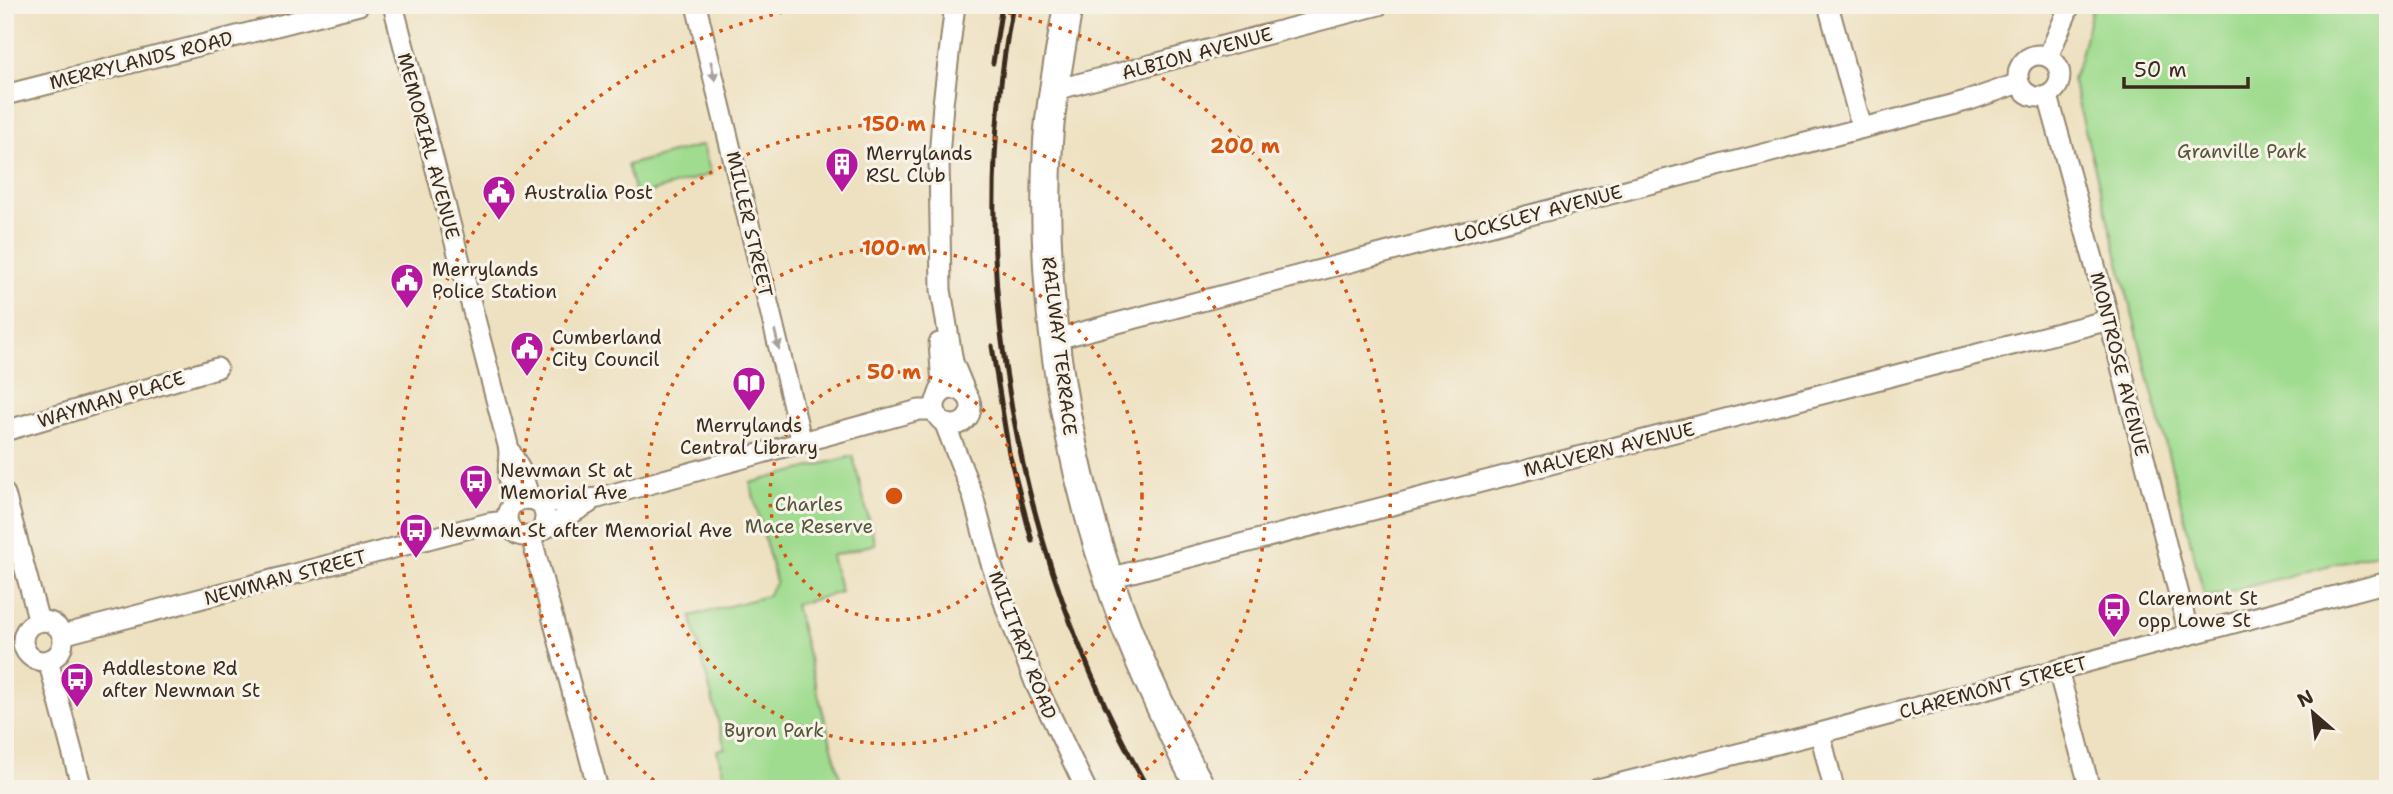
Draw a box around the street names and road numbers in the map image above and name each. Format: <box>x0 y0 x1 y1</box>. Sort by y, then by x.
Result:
street label: ALBION AVENUE <box>1119 21 1275 86</box>
street label: MERRYLANDS ROAD <box>47 26 235 95</box>
street label: MEMORIAL AVENUE <box>392 50 465 242</box>
street label: MILLER STREET <box>721 149 778 300</box>
street label: LOCKSLEY AVENUE <box>1451 179 1625 248</box>
street label: RAILWAY TERRACE <box>1036 255 1083 437</box>
street label: MONTROSE AVENUE <box>2085 269 2155 459</box>
street label: WAYMAN PLACE <box>34 365 188 434</box>
street label: MALVERN AVENUE <box>1521 416 1697 483</box>
street label: NEWMAN STREET <box>201 544 369 611</box>
street label: MILITARY ROAD <box>983 568 1062 723</box>
street label: CLAREMONT STREET <box>1896 650 2090 725</box>

